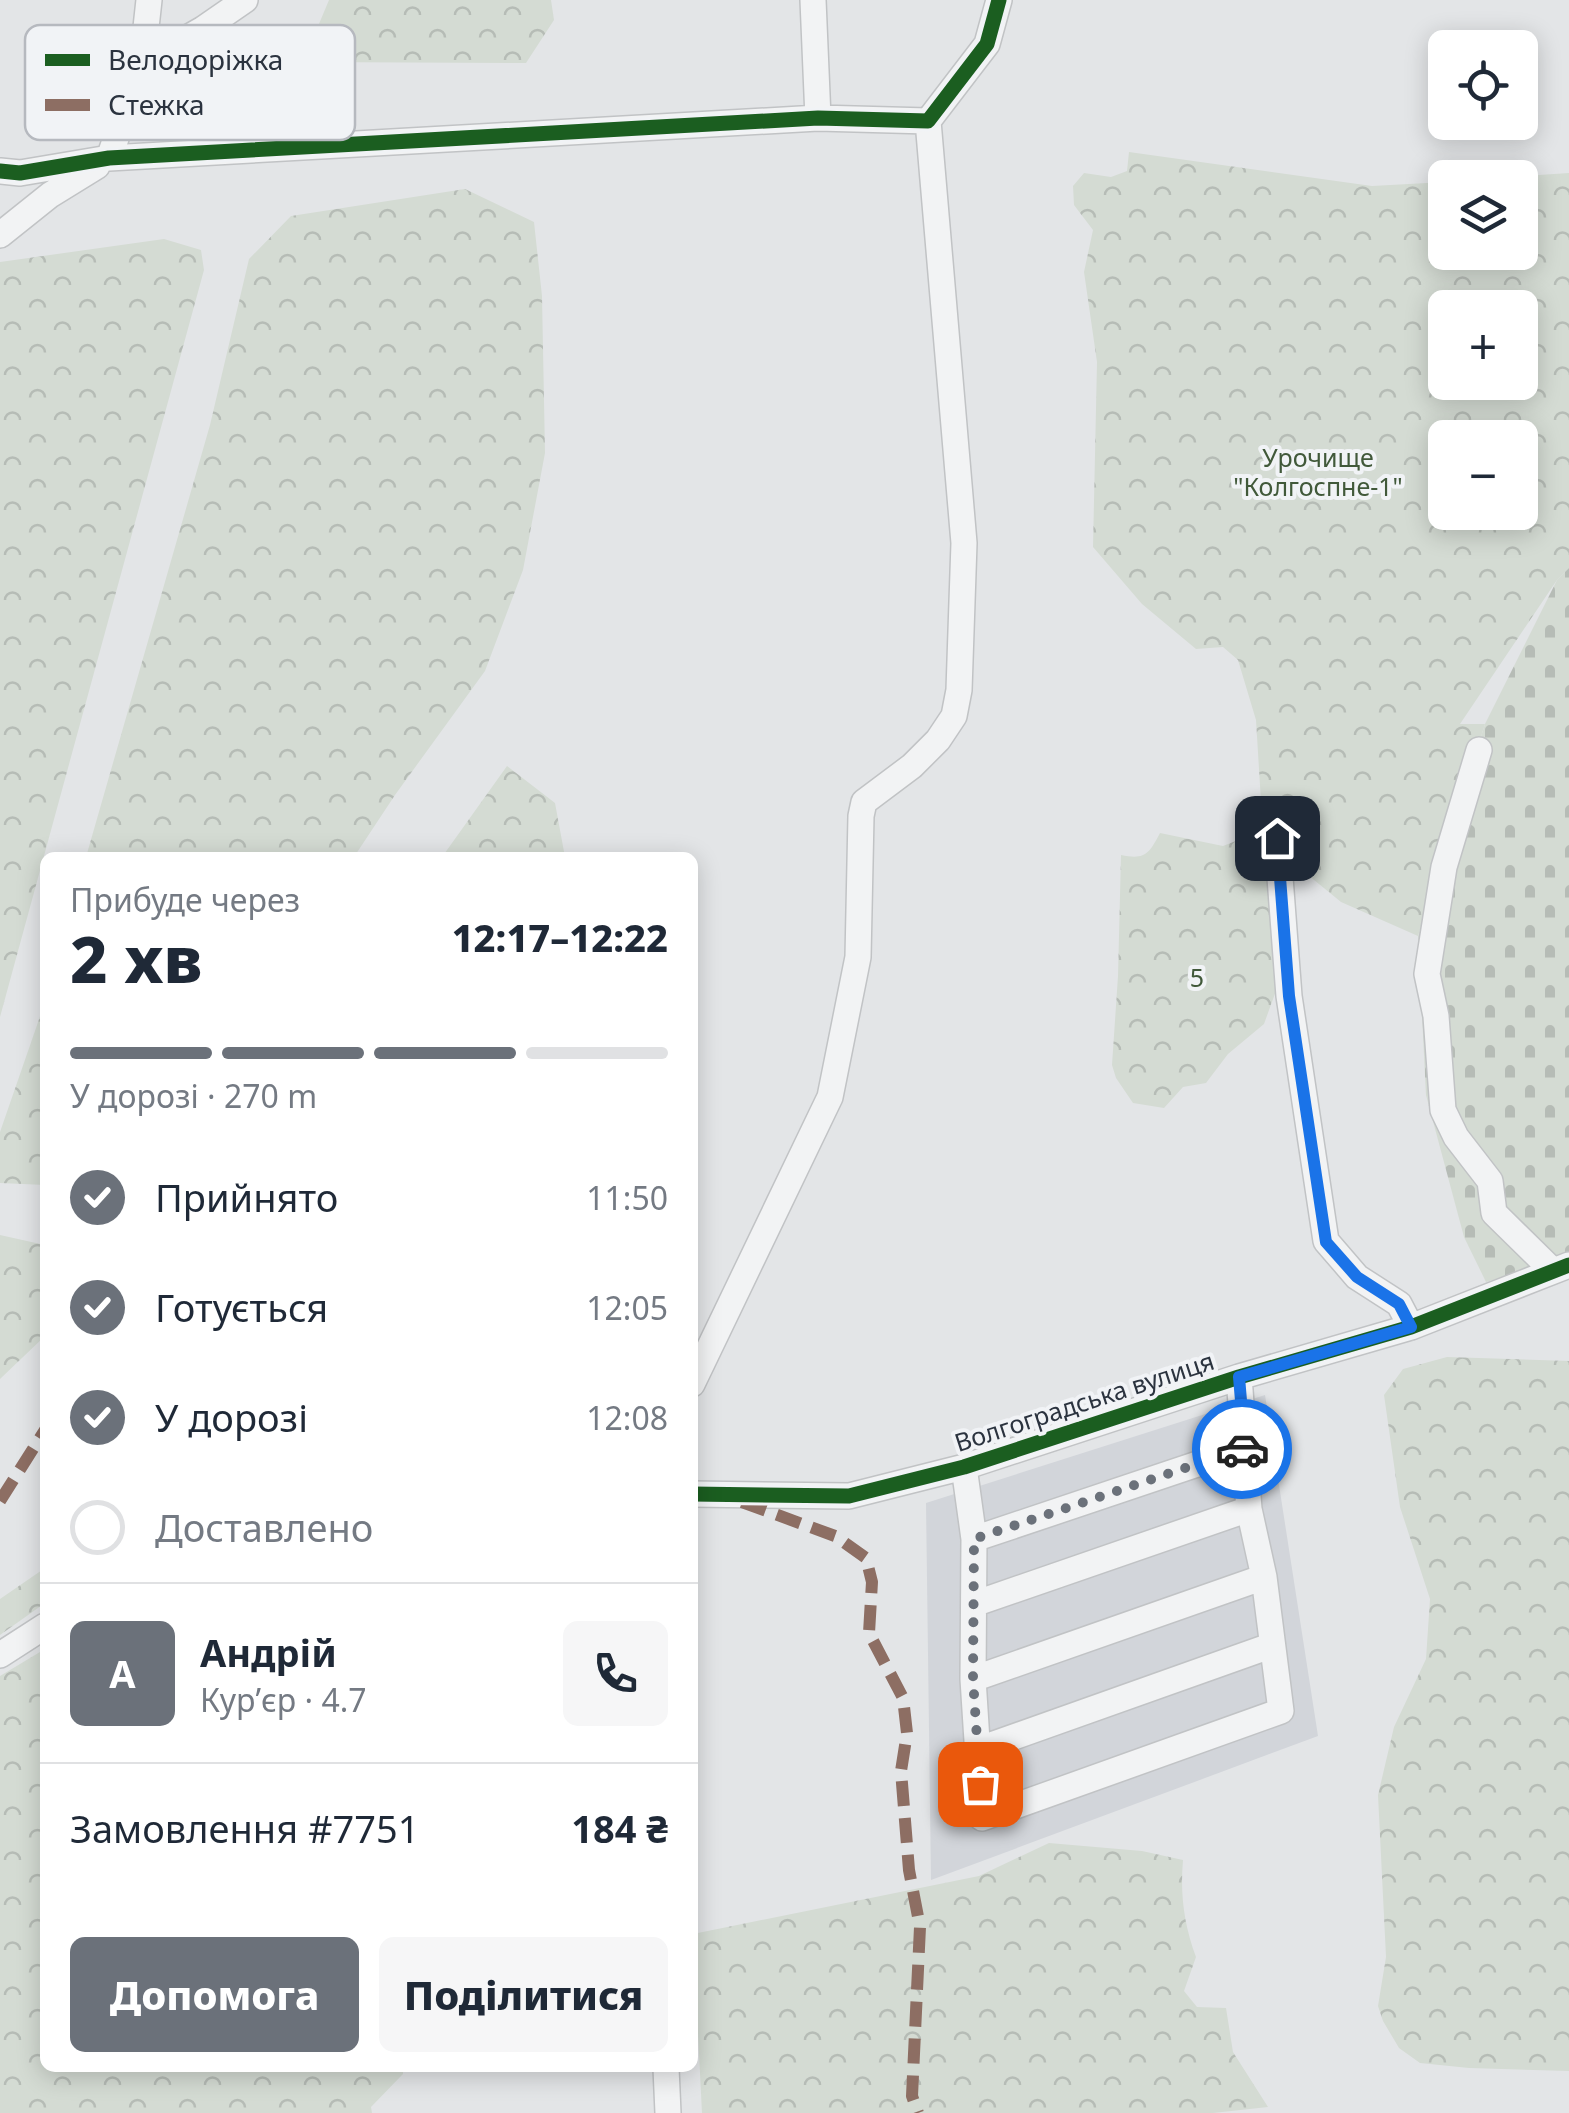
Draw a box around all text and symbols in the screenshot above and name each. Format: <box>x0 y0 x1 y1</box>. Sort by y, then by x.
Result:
legend <box>25 25 355 140</box>
map controls <box>1428 30 1538 530</box>
button: locate <box>1428 30 1538 140</box>
text: Велодоріжка <box>108 40 283 78</box>
text: Стежка <box>108 85 205 123</box>
button: layers <box>1428 160 1538 270</box>
button: + <box>1428 290 1538 400</box>
button: − <box>1428 420 1538 530</box>
park label: Урочище "Колгоспне-1" <box>1233 440 1403 503</box>
pin <box>1235 796 1320 881</box>
icon: home <box>1250 811 1305 866</box>
text: Прибуде через <box>70 878 300 921</box>
text: 12:17–12:22 <box>452 911 668 963</box>
text: 2 хв <box>70 914 203 1002</box>
park label: 5 <box>1190 960 1204 994</box>
text: У дорозі · 270 m <box>70 1074 317 1117</box>
icon: check <box>70 1170 125 1225</box>
text: Прийнято <box>155 1171 338 1223</box>
text: 11:50 <box>586 1176 668 1219</box>
icon: check <box>70 1280 125 1335</box>
text: Готується <box>155 1281 328 1333</box>
text: 12:05 <box>586 1286 668 1329</box>
street label: Волгоградська вулиця <box>950 1343 1218 1459</box>
icon: check <box>70 1390 125 1445</box>
text: У дорозі <box>155 1391 308 1443</box>
text: 12:08 <box>586 1396 668 1439</box>
courier <box>1192 1399 1292 1499</box>
icon: car <box>1215 1422 1270 1477</box>
text: Доставлено <box>155 1501 373 1553</box>
button: phone <box>563 1621 668 1726</box>
text: Андрій <box>200 1626 337 1678</box>
text: А <box>109 1647 136 1699</box>
text: Кур’єр · 4.7 <box>200 1678 367 1721</box>
pin <box>938 1742 1023 1827</box>
icon: bag <box>953 1757 1008 1812</box>
text: Замовлення #7751 <box>70 1802 419 1854</box>
text: 184 ₴ <box>571 1802 668 1854</box>
button: Допомога <box>70 1937 359 2052</box>
button: Поділитися <box>379 1937 668 2052</box>

